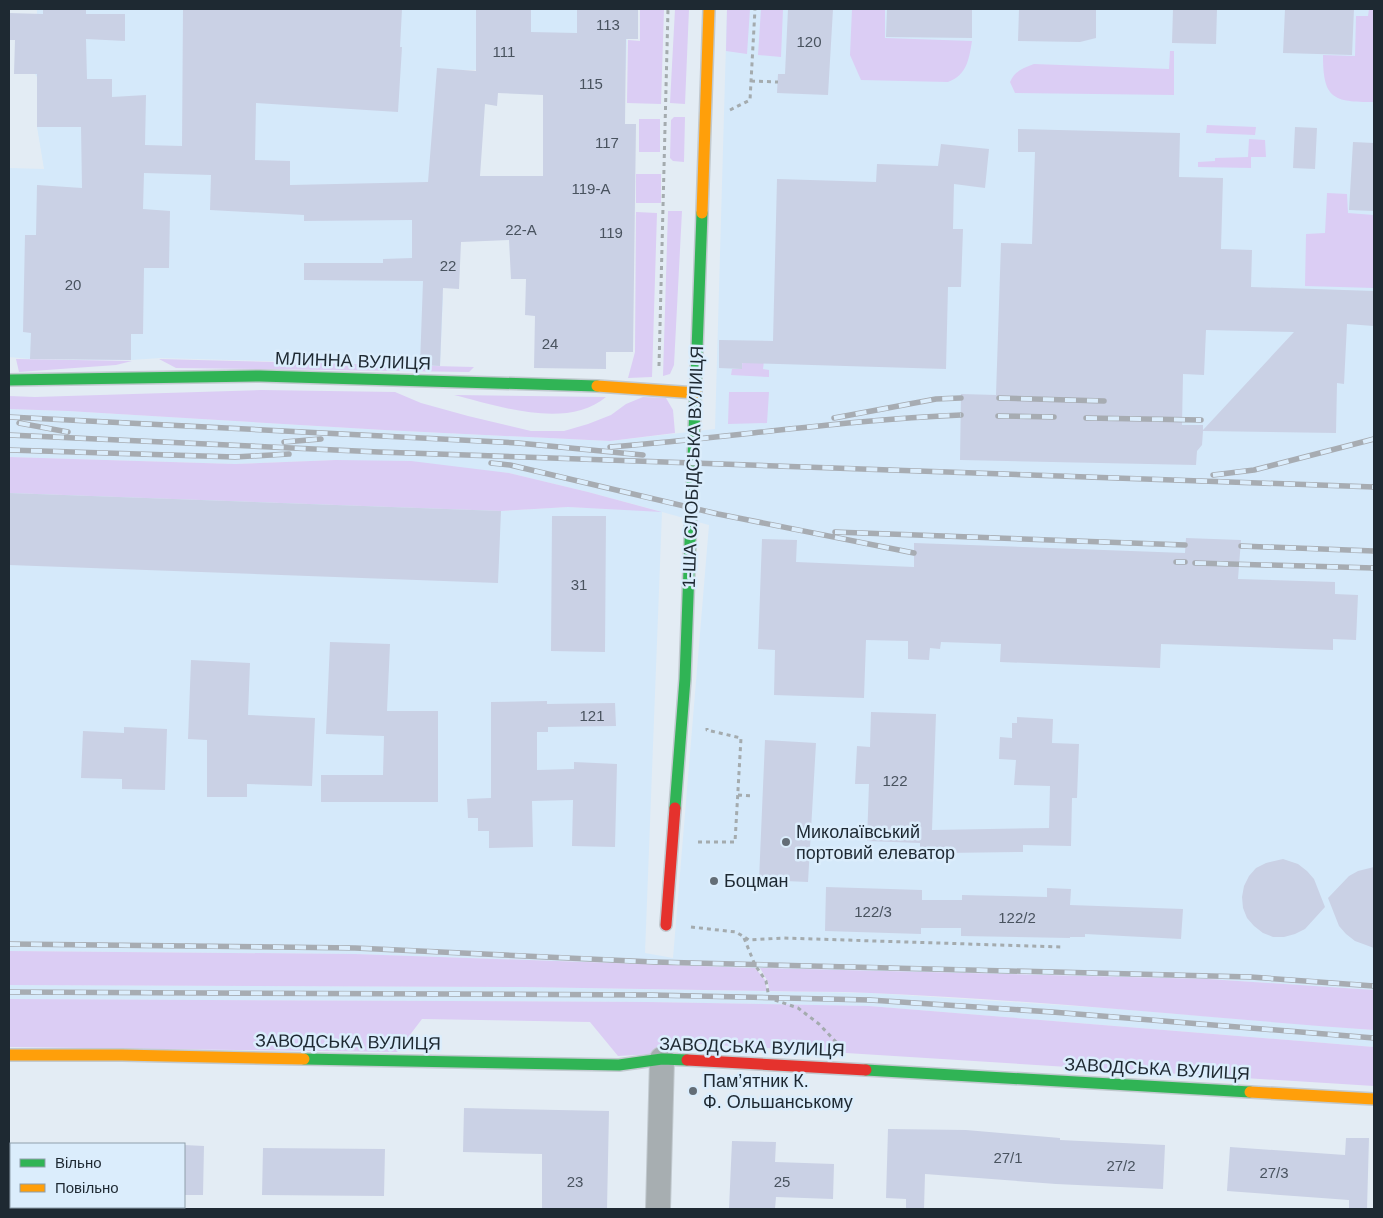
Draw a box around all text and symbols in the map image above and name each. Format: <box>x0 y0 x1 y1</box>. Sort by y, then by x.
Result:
house number: 113 <box>596 16 620 33</box>
house number: 120 <box>796 33 822 50</box>
house number: 111 <box>493 43 515 60</box>
house number: 115 <box>579 75 603 92</box>
house number: 117 <box>595 134 619 151</box>
house number: 119-А <box>572 180 610 197</box>
house number: 22-А <box>505 221 537 238</box>
house number: 119 <box>599 224 623 241</box>
house number: 22 <box>440 257 456 274</box>
house number: 20 <box>65 276 81 293</box>
house number: 24 <box>542 335 558 352</box>
street label: 1-ША СЛОБІДСЬКА ВУЛИЦЯ <box>679 346 707 588</box>
street label: МЛИННА ВУЛИЦЯ <box>275 348 431 374</box>
house number: 31 <box>571 576 587 593</box>
house number: 121 <box>579 707 605 724</box>
house number: 122 <box>882 772 908 789</box>
place label: Миколаївський портовий елеватор <box>796 822 955 863</box>
marker: Миколаївський портовий елеватор <box>780 836 792 848</box>
place label: Боцман <box>724 871 788 891</box>
marker: Боцман <box>708 875 720 887</box>
house number: 122/3 <box>854 903 892 920</box>
house number: 122/2 <box>998 909 1036 926</box>
street label: ЗАВОДСЬКА ВУЛИЦЯ <box>255 1030 441 1054</box>
street label: ЗАВОДСЬКА ВУЛИЦЯ <box>659 1034 845 1060</box>
street label: ЗАВОДСЬКА ВУЛИЦЯ <box>1064 1054 1250 1084</box>
place label: Пам’ятник К. Ф. Ольшанському <box>703 1071 853 1112</box>
marker: Пам’ятник К. Ф. Ольшанському <box>687 1085 699 1097</box>
legend <box>10 1143 185 1208</box>
house number: 27/1 <box>993 1149 1023 1166</box>
text: Вільно <box>55 1154 102 1171</box>
house number: 27/2 <box>1106 1157 1136 1174</box>
house number: 27/3 <box>1259 1164 1289 1181</box>
house number: 23 <box>567 1173 583 1190</box>
house number: 25 <box>774 1173 790 1190</box>
text: Повільно <box>55 1179 119 1196</box>

